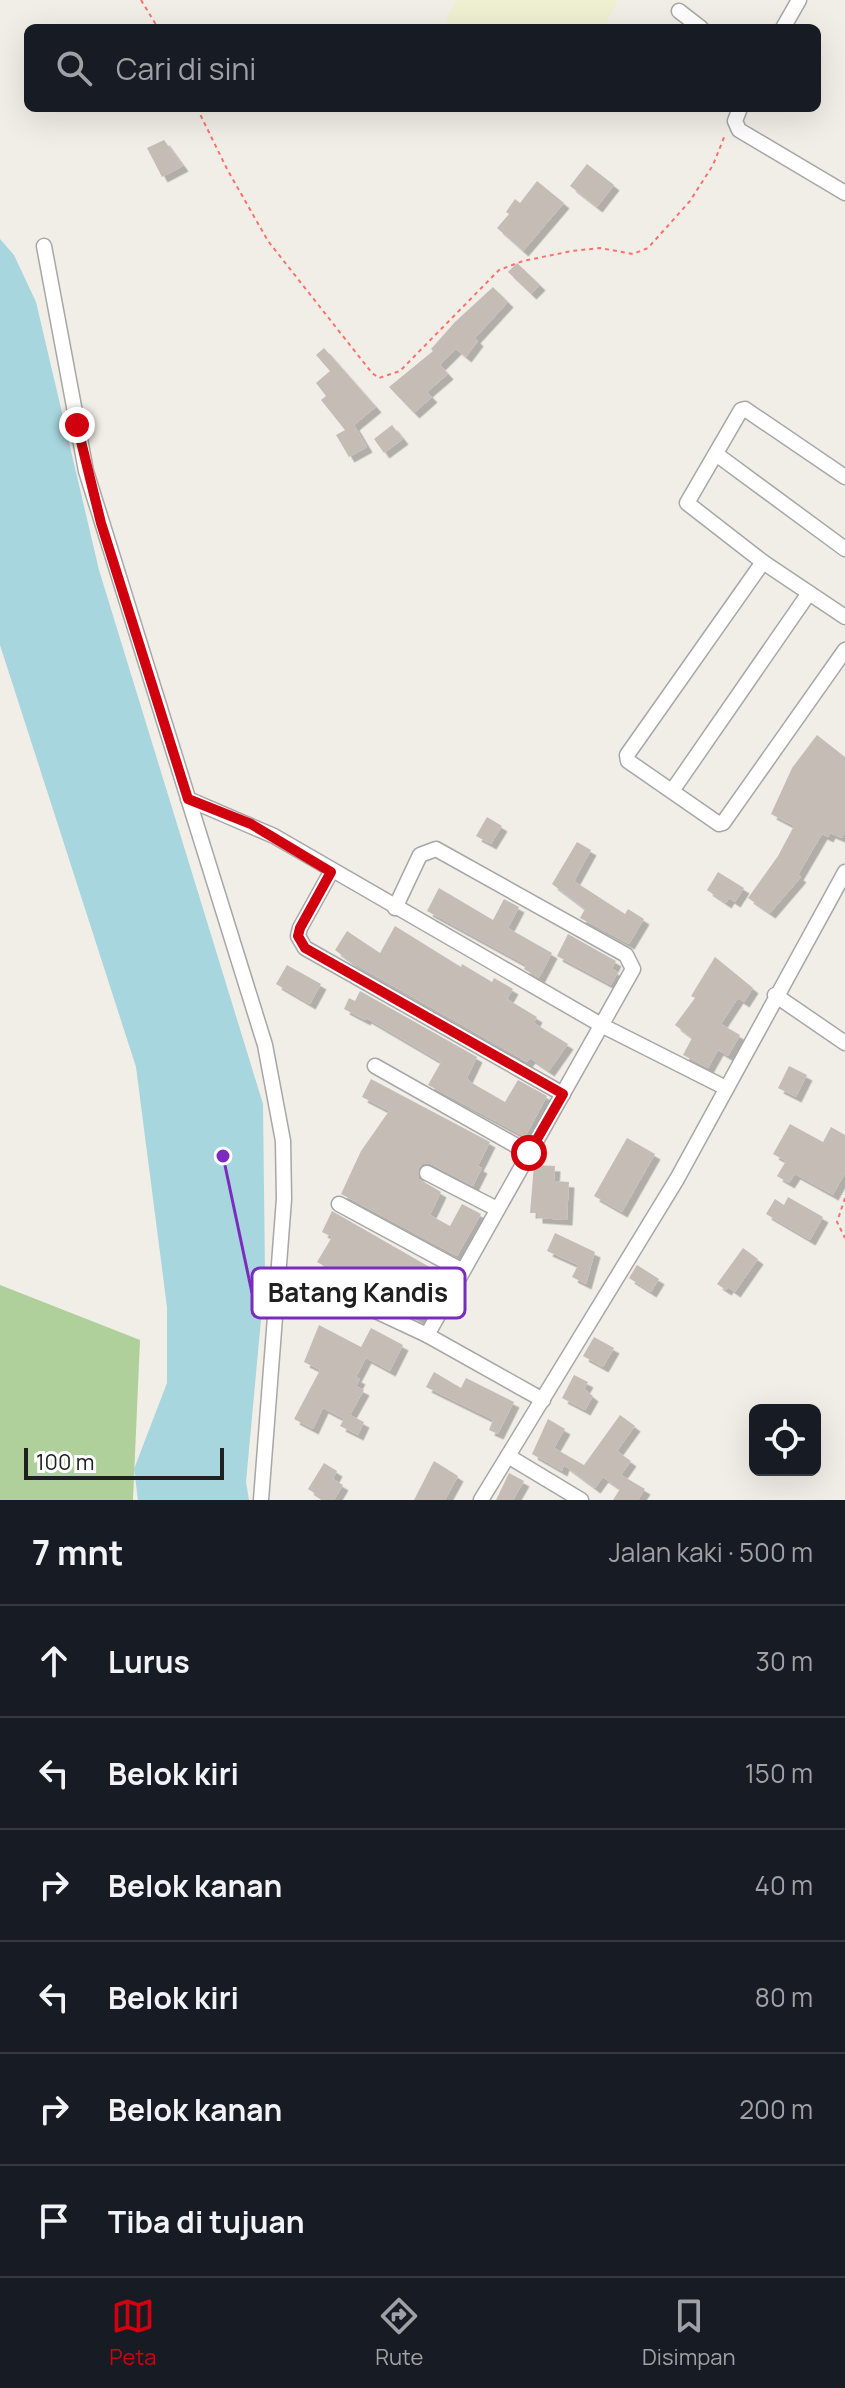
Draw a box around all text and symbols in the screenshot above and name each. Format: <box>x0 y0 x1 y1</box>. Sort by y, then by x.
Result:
search box <box>24 24 821 112</box>
icon: search <box>52 46 96 90</box>
text: Cari di sini <box>116 48 256 89</box>
route end <box>59 407 95 443</box>
route start <box>511 1135 547 1171</box>
callout: Batang Kandis <box>252 1268 465 1318</box>
text: Batang Kandis <box>268 1274 448 1310</box>
map controls <box>749 1404 821 1476</box>
button: locate <box>749 1404 821 1476</box>
scale bar <box>24 1444 224 1480</box>
text: 100 m <box>36 1447 94 1477</box>
text: 7 mnt <box>32 1529 124 1575</box>
text: Jalan kaki · 500 m <box>609 1534 813 1570</box>
icon: ahead <box>32 1639 76 1683</box>
text: Lurus <box>108 1641 190 1682</box>
text: 30 m <box>756 1643 813 1679</box>
icon: left <box>32 1751 76 1795</box>
text: Belok kiri <box>108 1753 239 1794</box>
text: 150 m <box>745 1755 813 1791</box>
icon: right <box>32 1863 76 1907</box>
text: Belok kanan <box>108 1865 282 1906</box>
text: 40 m <box>755 1867 813 1903</box>
icon: left <box>32 1975 76 2019</box>
text: Belok kiri <box>108 1977 239 2018</box>
text: 80 m <box>755 1979 813 2015</box>
icon: right <box>32 2087 76 2131</box>
text: Belok kanan <box>108 2089 282 2130</box>
text: 200 m <box>739 2091 813 2127</box>
icon: arrive <box>32 2199 76 2243</box>
text: Tiba di tujuan <box>108 2201 305 2242</box>
tab: Peta <box>109 2294 156 2372</box>
tab: Rute <box>375 2294 423 2372</box>
tab: Disimpan <box>642 2294 736 2372</box>

